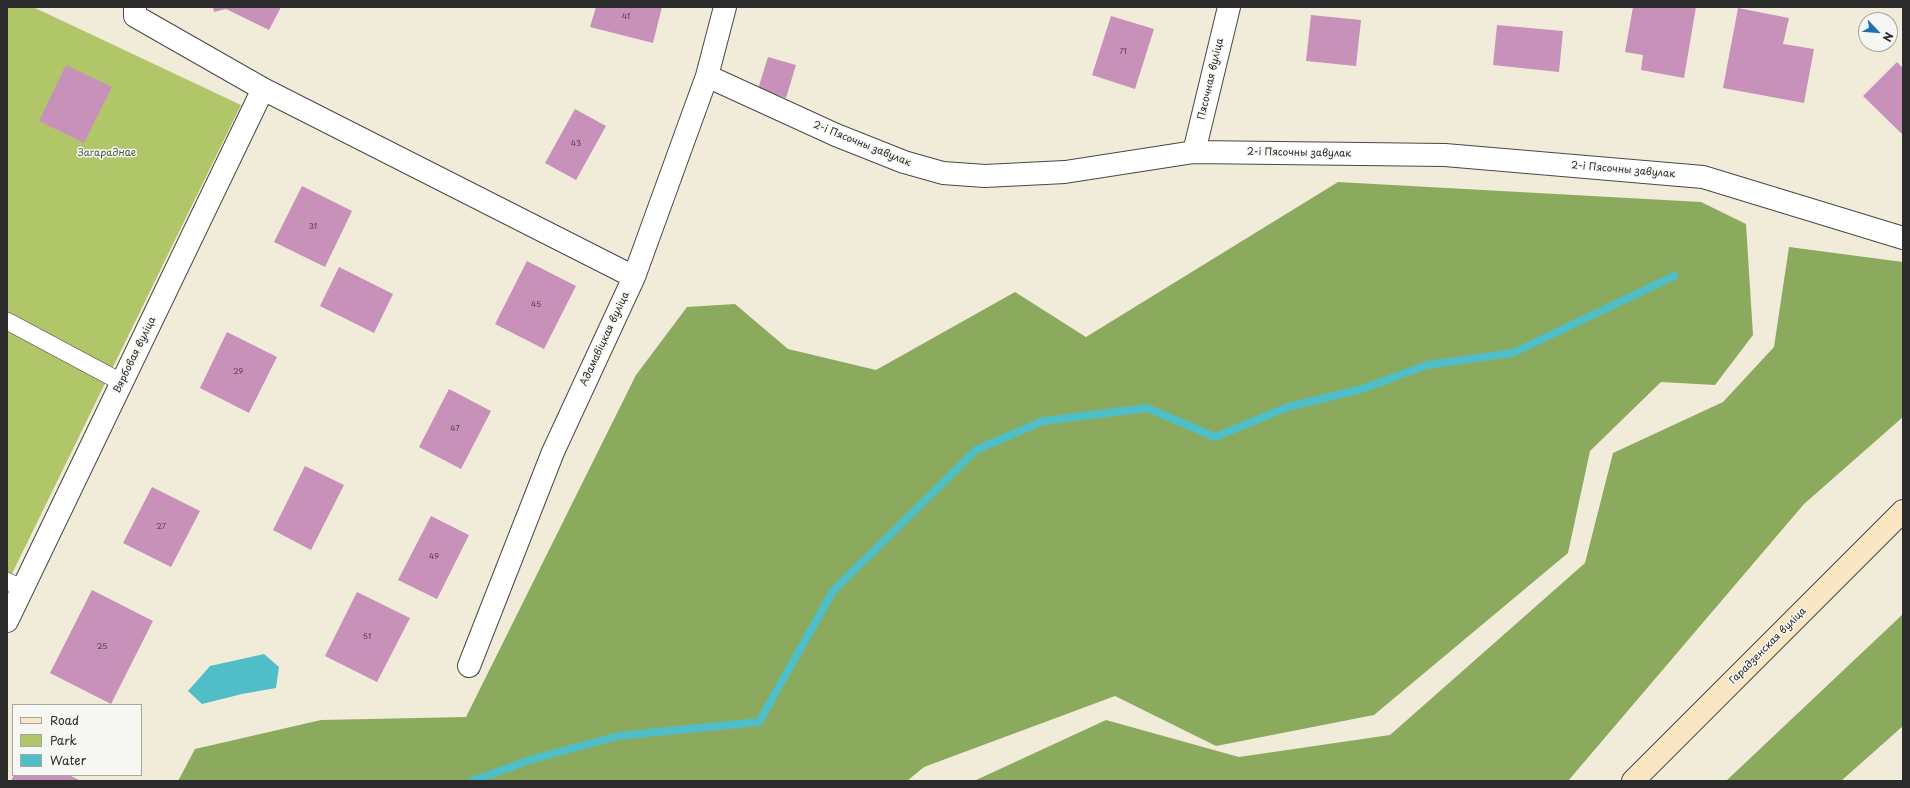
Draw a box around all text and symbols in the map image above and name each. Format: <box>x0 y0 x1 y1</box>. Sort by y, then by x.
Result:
house number: 41 <box>622 12 630 22</box>
north arrow <box>1858 12 1898 52</box>
text: N <box>1879 29 1898 45</box>
street label: Пясочная вуліца <box>1196 37 1226 121</box>
house number: 71 <box>1119 47 1127 57</box>
street label: 2-і Пясочны завулак <box>811 119 913 169</box>
house number: 43 <box>571 139 581 149</box>
street label: 2-і Пясочны завулак <box>1247 146 1351 160</box>
park label: Загараднае <box>78 147 136 159</box>
street label: 2-і Пясочны завулак <box>1570 159 1676 181</box>
house number: 31 <box>309 222 317 232</box>
street label: Адамавіцкая вуліца <box>578 290 632 388</box>
house number: 45 <box>531 300 541 310</box>
street label: Вярбовая вуліца <box>111 315 159 395</box>
house number: 29 <box>233 367 243 377</box>
house number: 47 <box>450 424 460 434</box>
house number: 27 <box>156 522 166 532</box>
house number: 49 <box>429 552 439 562</box>
street label: Гарадзенская вуліца <box>1727 605 1809 687</box>
house number: 51 <box>363 632 371 642</box>
house number: 25 <box>97 642 107 652</box>
legend <box>12 704 142 776</box>
text: Road <box>50 711 79 729</box>
text: Park <box>50 731 77 749</box>
text: Water <box>50 751 86 769</box>

